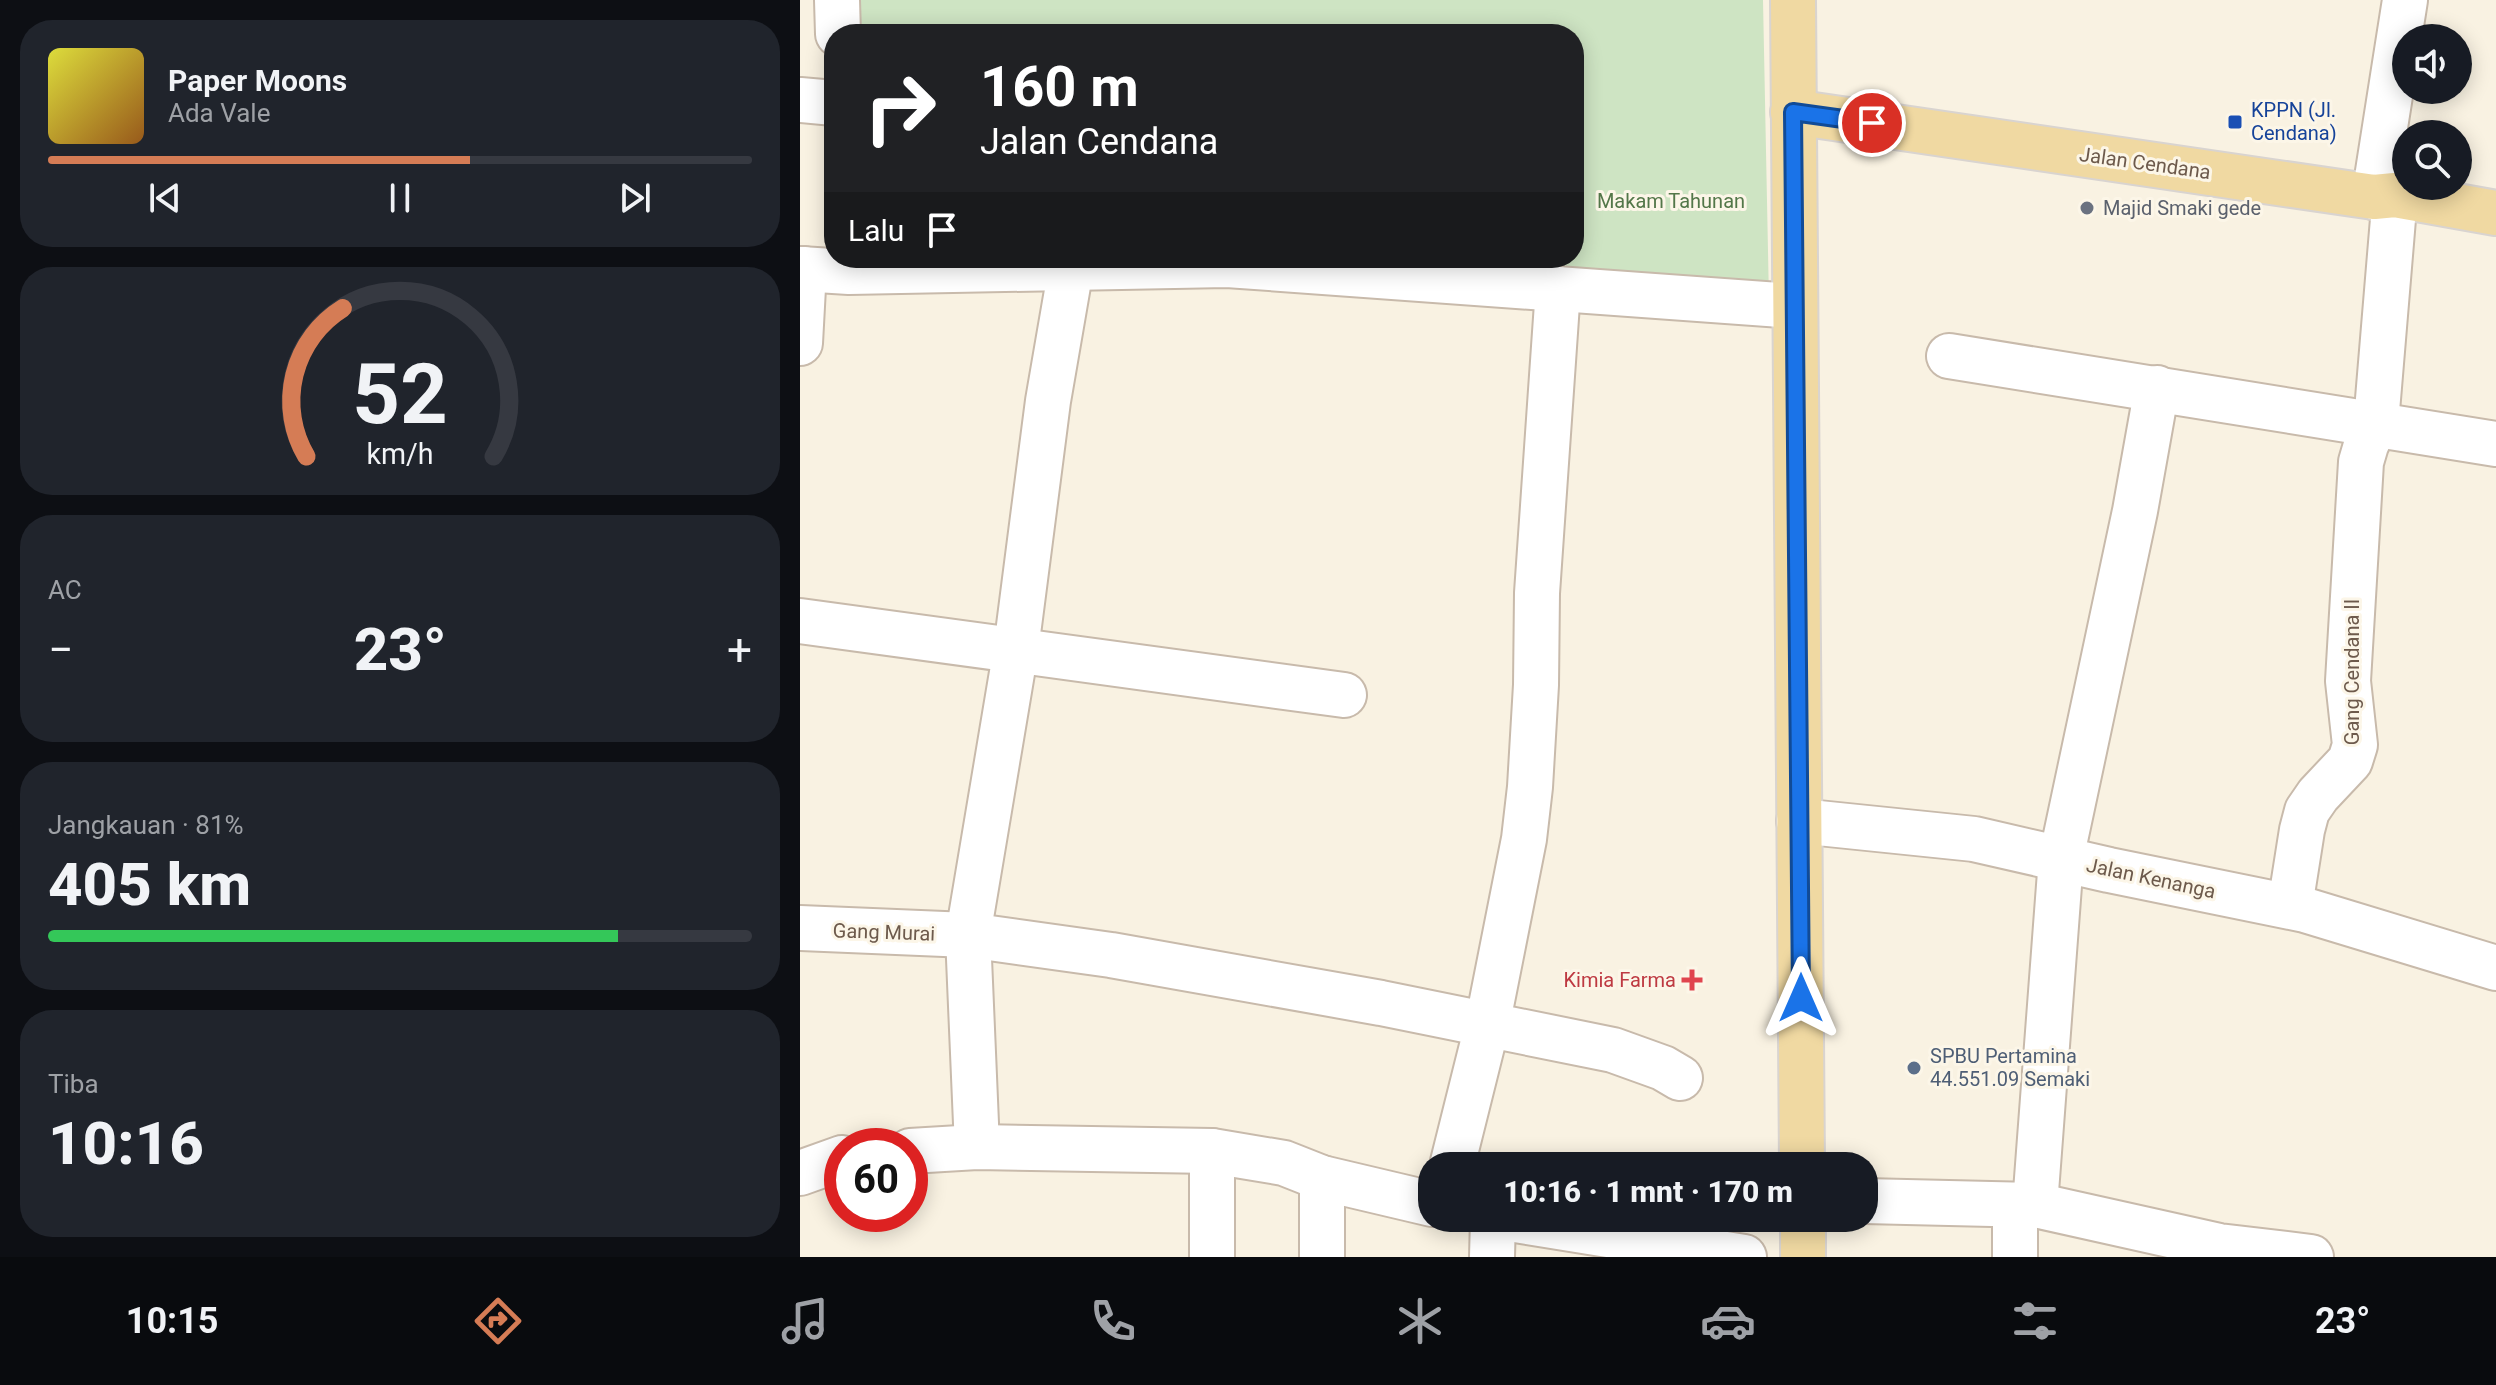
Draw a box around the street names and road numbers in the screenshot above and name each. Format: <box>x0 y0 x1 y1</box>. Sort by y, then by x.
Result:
street label: Jalan Cendana <box>2078 142 2212 184</box>
street label: Gang Cendana II <box>2340 599 2364 745</box>
street label: Jalan Kenanga <box>2084 853 2218 903</box>
street label: Gang Murai <box>832 918 936 946</box>

